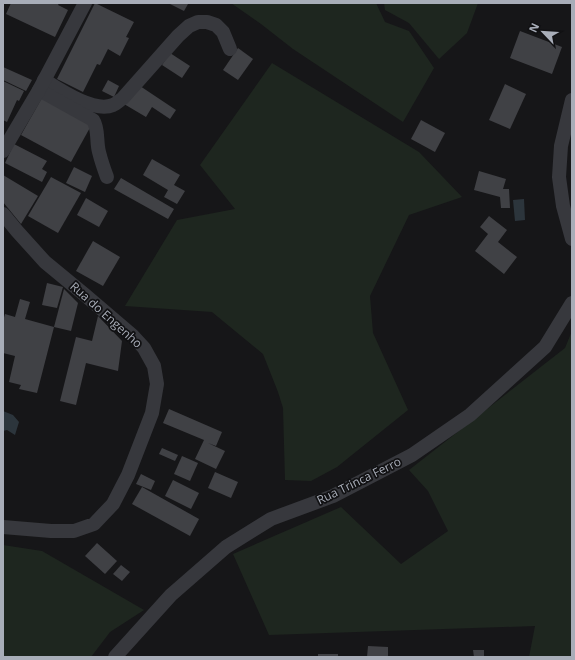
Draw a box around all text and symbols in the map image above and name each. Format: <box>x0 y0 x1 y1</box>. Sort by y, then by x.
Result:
north arrow <box>523 12 563 52</box>
text: N <box>525 20 542 35</box>
street label: Rua do Engenho <box>67 278 146 352</box>
street label: Rua Trinca Ferro <box>314 453 404 508</box>

